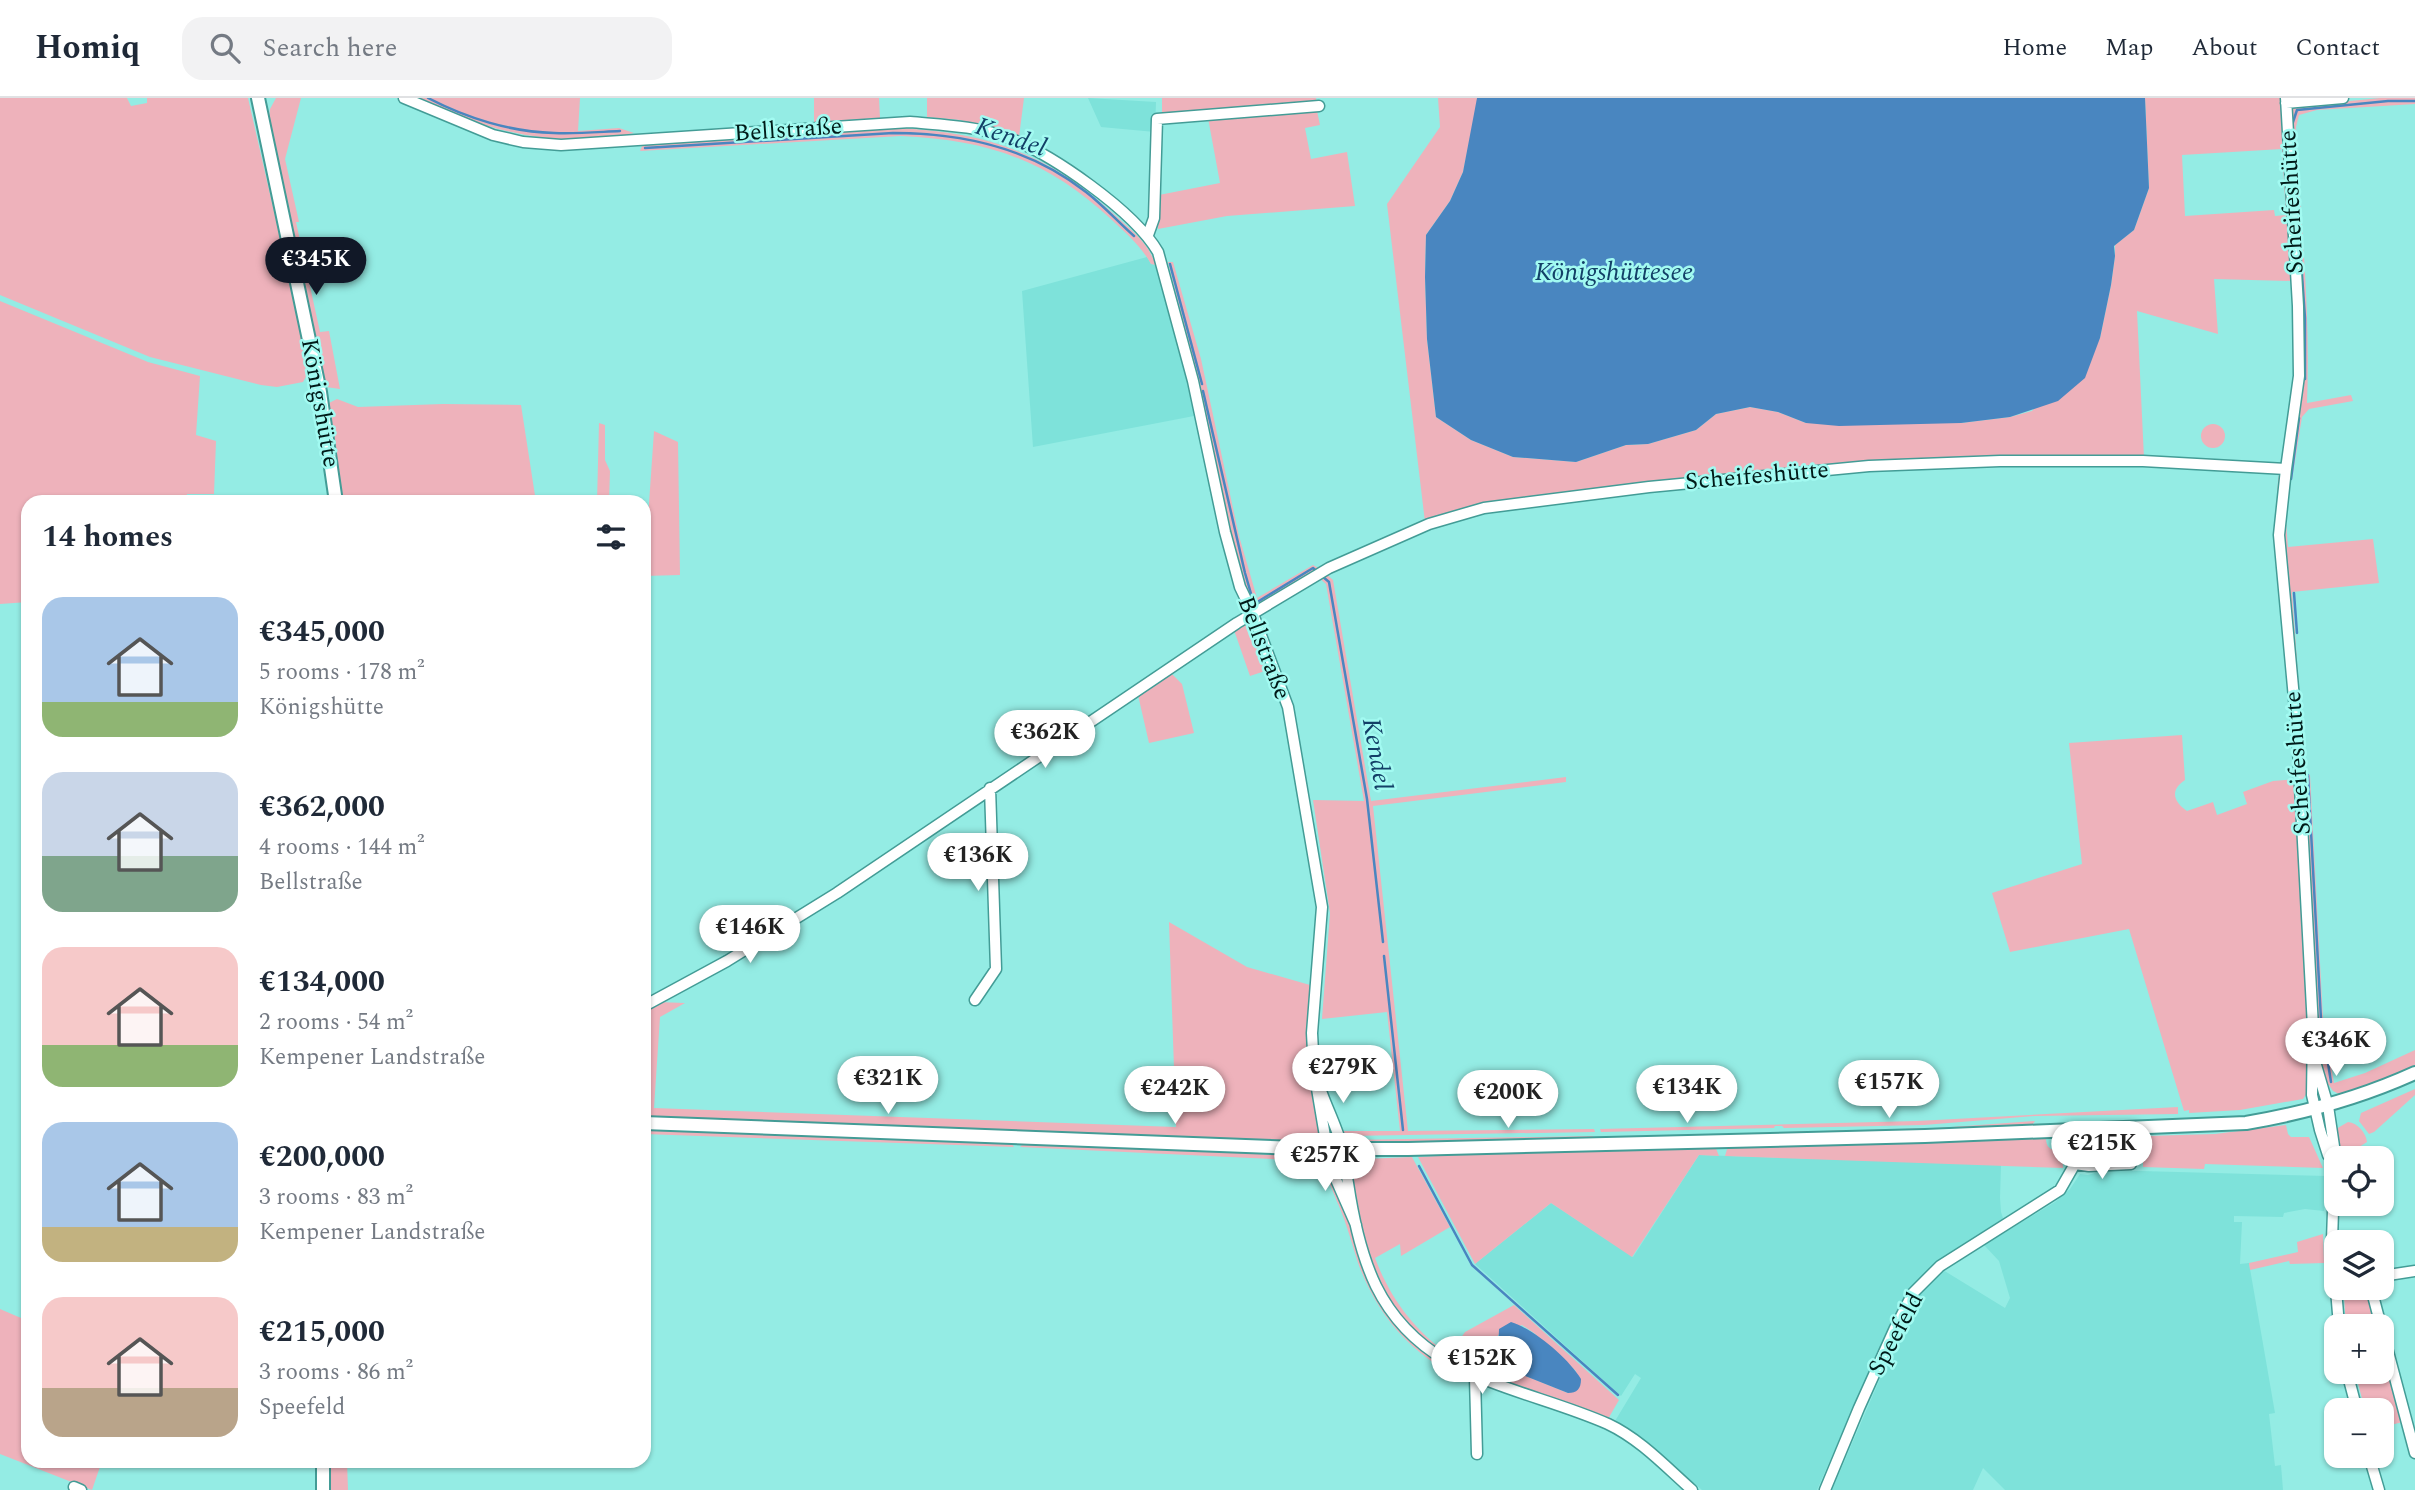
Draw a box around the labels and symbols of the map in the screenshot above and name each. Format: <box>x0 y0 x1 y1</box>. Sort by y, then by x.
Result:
water label: Kendel <box>970 106 1052 168</box>
street label: Bellstraße <box>733 108 843 152</box>
street label: Scheifeshütte <box>2270 129 2314 275</box>
pin: €345K <box>267 238 365 297</box>
water label: Königshüttesee <box>1535 252 1693 292</box>
street label: Königshütte <box>291 336 349 470</box>
street label: Scheifeshütte <box>1684 452 1830 500</box>
street label: Bellstraße <box>1228 591 1300 705</box>
street label: Scheifeshütte <box>2275 690 2321 836</box>
pin: €362K <box>996 710 1094 770</box>
water label: Kendel <box>1351 715 1403 794</box>
pin: €136K <box>929 834 1027 893</box>
pin: €146K <box>701 906 799 965</box>
pin: €346K <box>2287 1018 2385 1078</box>
pin: €279K <box>1294 1046 1392 1105</box>
pin: €321K <box>839 1056 937 1116</box>
pin: €157K <box>1840 1060 1938 1120</box>
pin: €242K <box>1126 1066 1224 1126</box>
pin: €134K <box>1638 1066 1736 1125</box>
pin: €200K <box>1459 1070 1557 1130</box>
pin: €215K <box>2053 1122 2151 1181</box>
pin: €257K <box>1276 1134 1374 1193</box>
street label: Speefeld <box>1859 1286 1933 1382</box>
pin: €152K <box>1433 1336 1531 1396</box>

